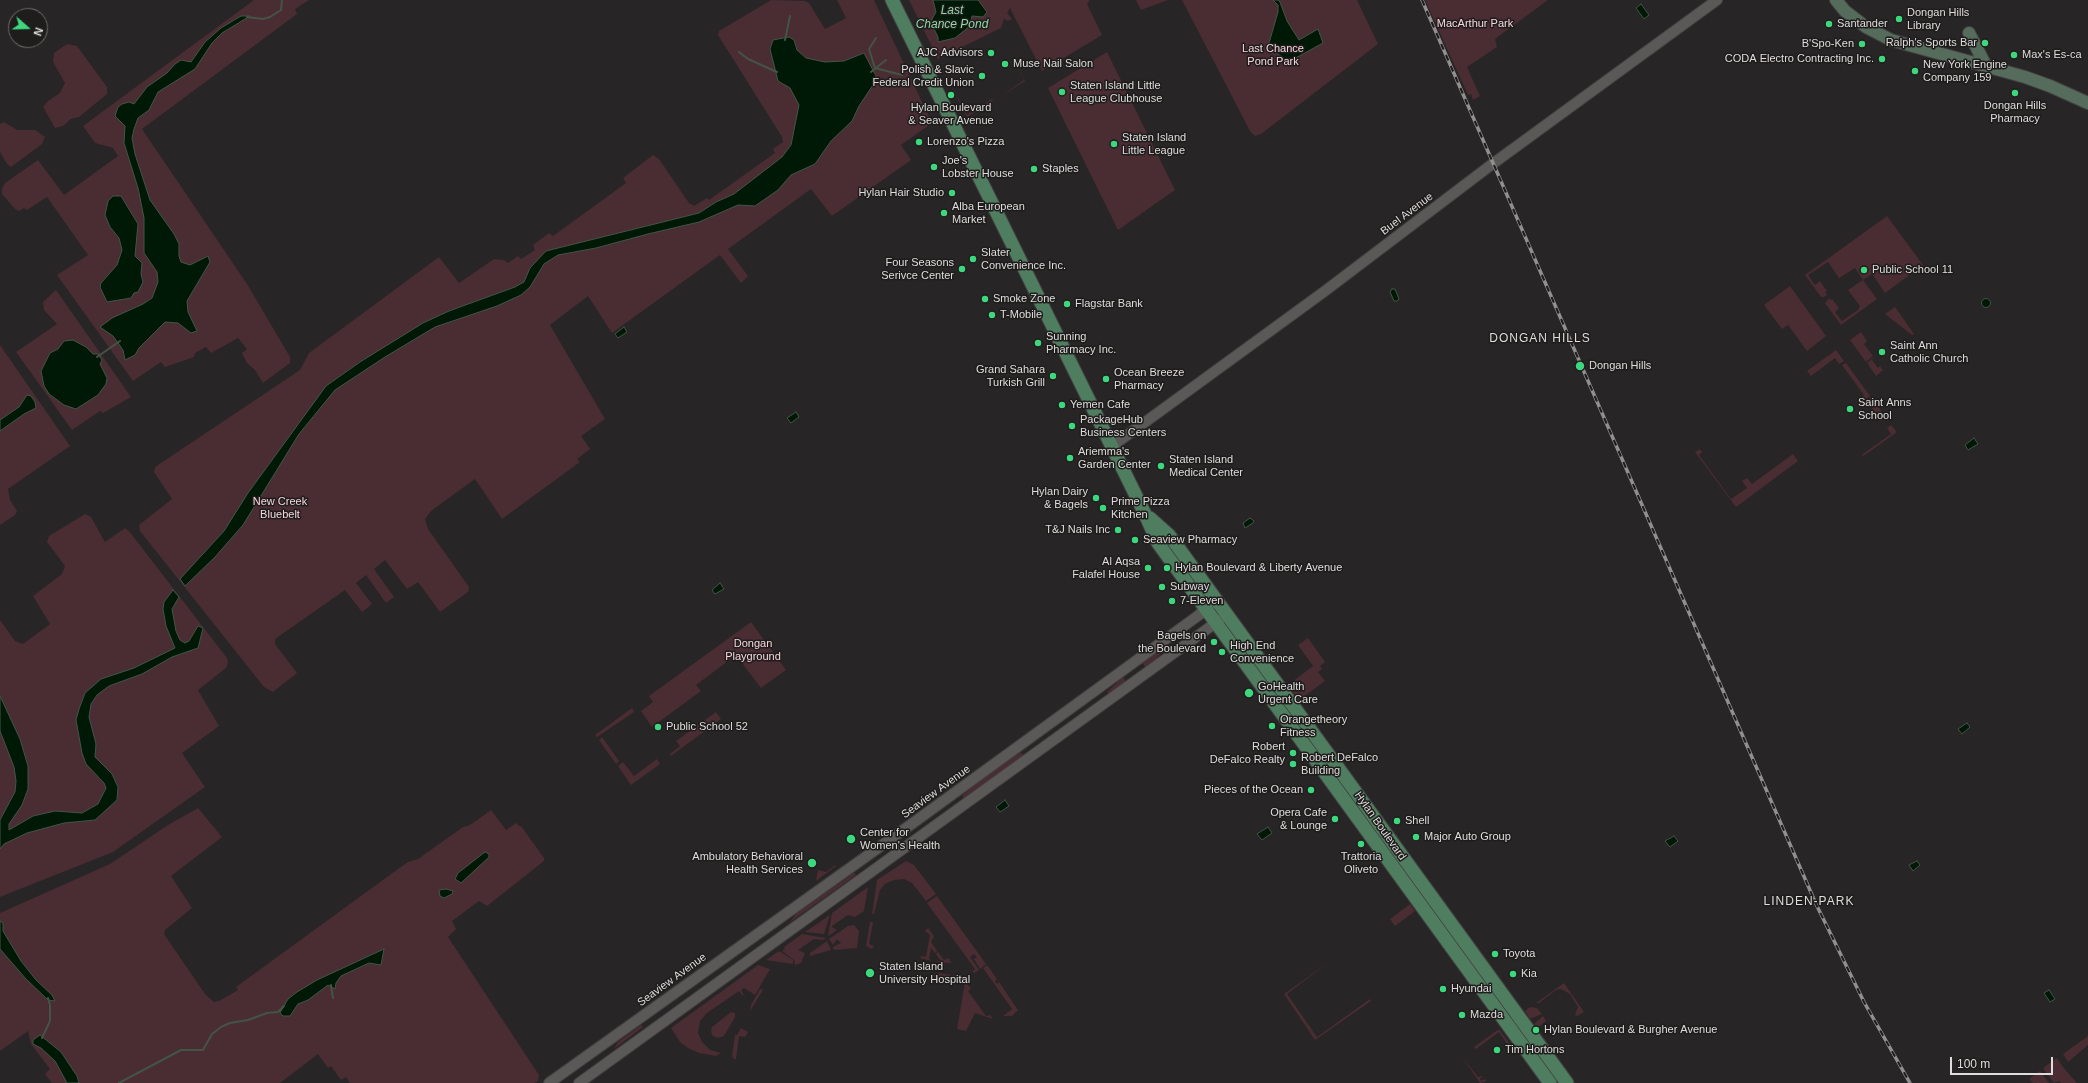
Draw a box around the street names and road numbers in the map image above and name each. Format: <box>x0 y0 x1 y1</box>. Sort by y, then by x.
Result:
street label: Buel Avenue <box>1378 190 1436 238</box>
street label: Seaview Avenue <box>899 763 973 821</box>
street label: Hylan Boulevard <box>1351 789 1409 863</box>
street label: Seaview Avenue <box>635 951 709 1009</box>

